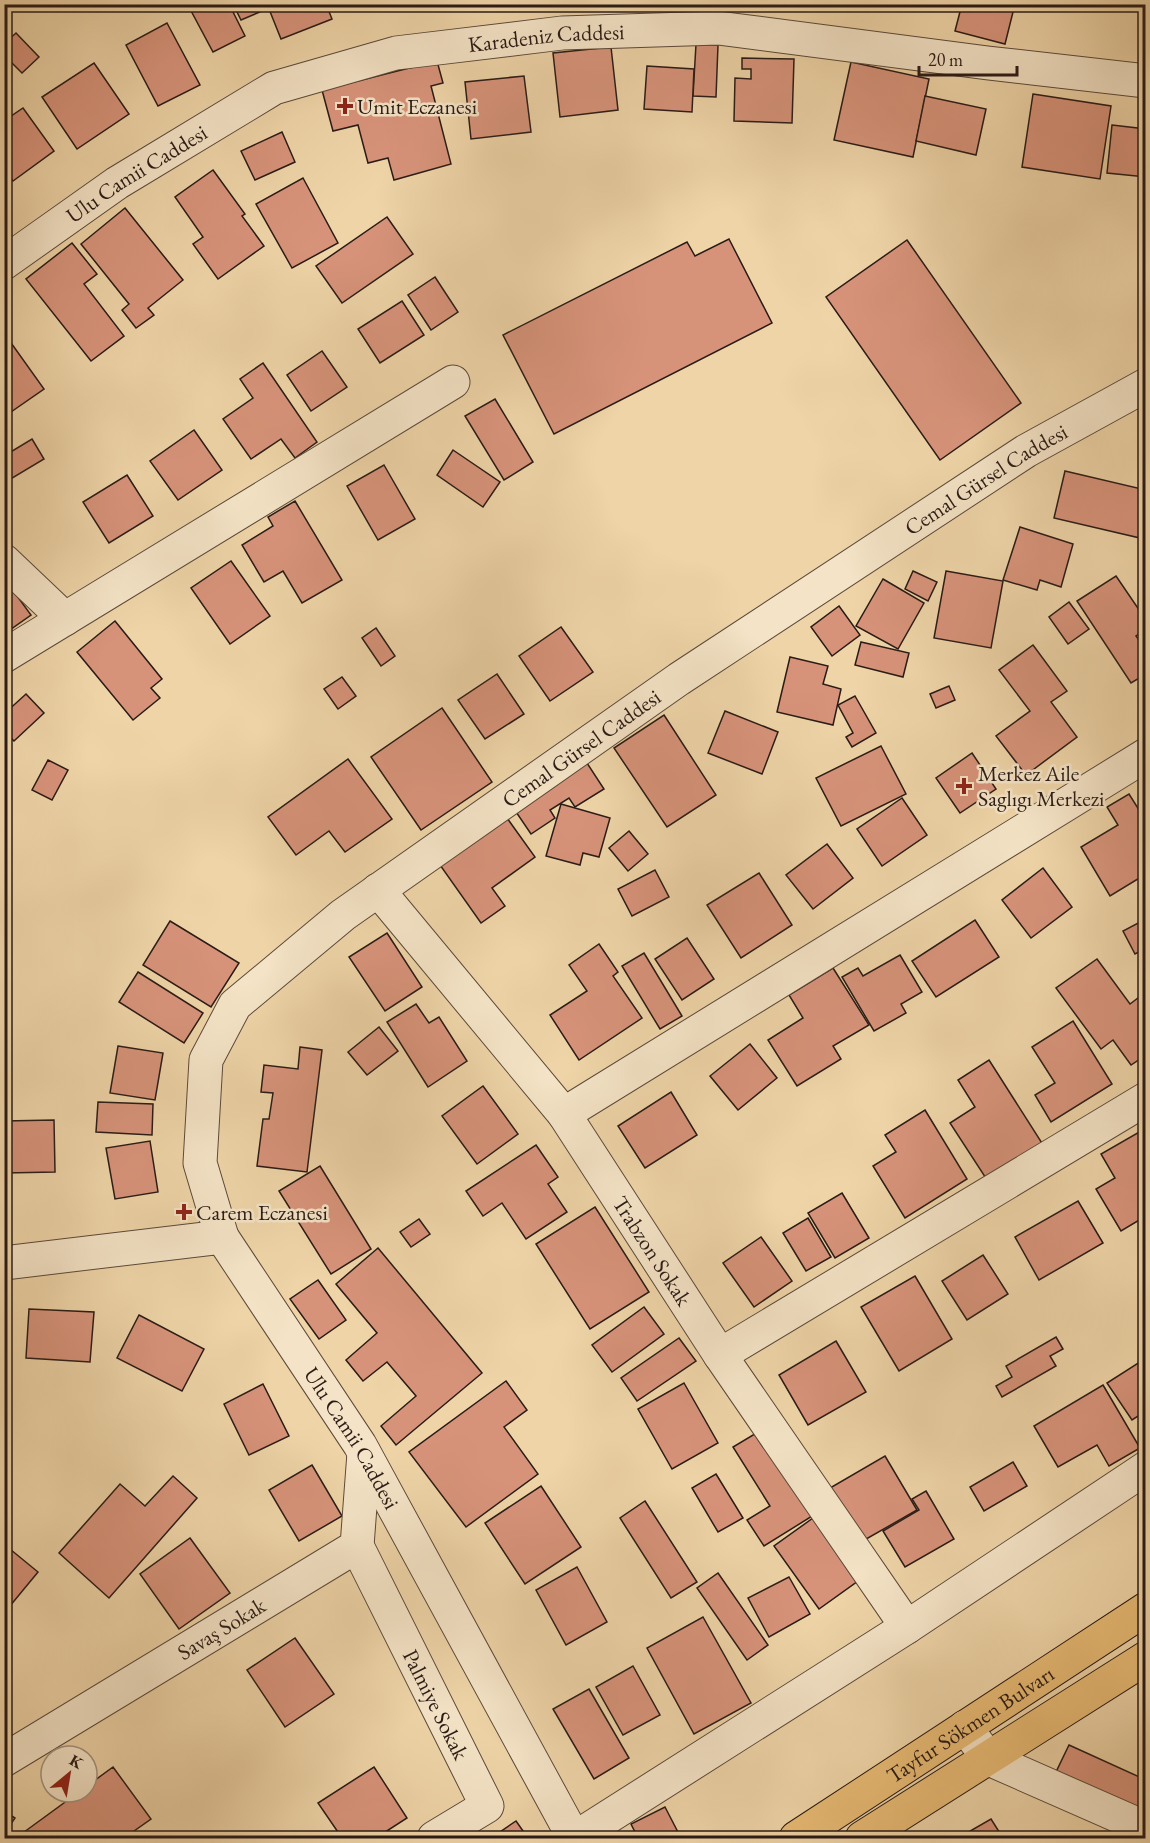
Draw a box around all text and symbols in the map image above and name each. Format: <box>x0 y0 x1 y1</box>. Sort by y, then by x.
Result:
street label: Karadeniz Caddesi <box>466 17 625 59</box>
scale bar <box>919 39 1016 77</box>
text: 20 m <box>928 48 963 71</box>
place label: Umit Eczanesi <box>357 92 477 121</box>
marker: Umit Eczanesi <box>338 99 352 113</box>
street label: Ulu Camii Caddesi <box>60 117 212 229</box>
street label: Cemal Gürsel Caddesi <box>899 417 1072 542</box>
street label: Cemal Gürsel Caddesi <box>496 682 666 814</box>
place label: Merkez Aile Saglıgı Merkezi <box>978 759 1105 813</box>
marker: Merkez Aile Saglıgı Merkezi <box>955 777 973 795</box>
street label: Trabzon Sokak <box>606 1190 699 1312</box>
place label: Carem Eczanesi <box>196 1198 328 1227</box>
marker: Carem Eczanesi <box>177 1205 191 1219</box>
street label: Ulu Camii Caddesi <box>298 1361 407 1514</box>
street label: Savaş Sokak <box>172 1590 271 1666</box>
street label: Palmiye Sokak <box>396 1644 476 1765</box>
street label: Tayfur Sökmen Bulvarı <box>881 1659 1059 1790</box>
north arrow <box>39 1744 99 1804</box>
text: K <box>66 1749 87 1774</box>

